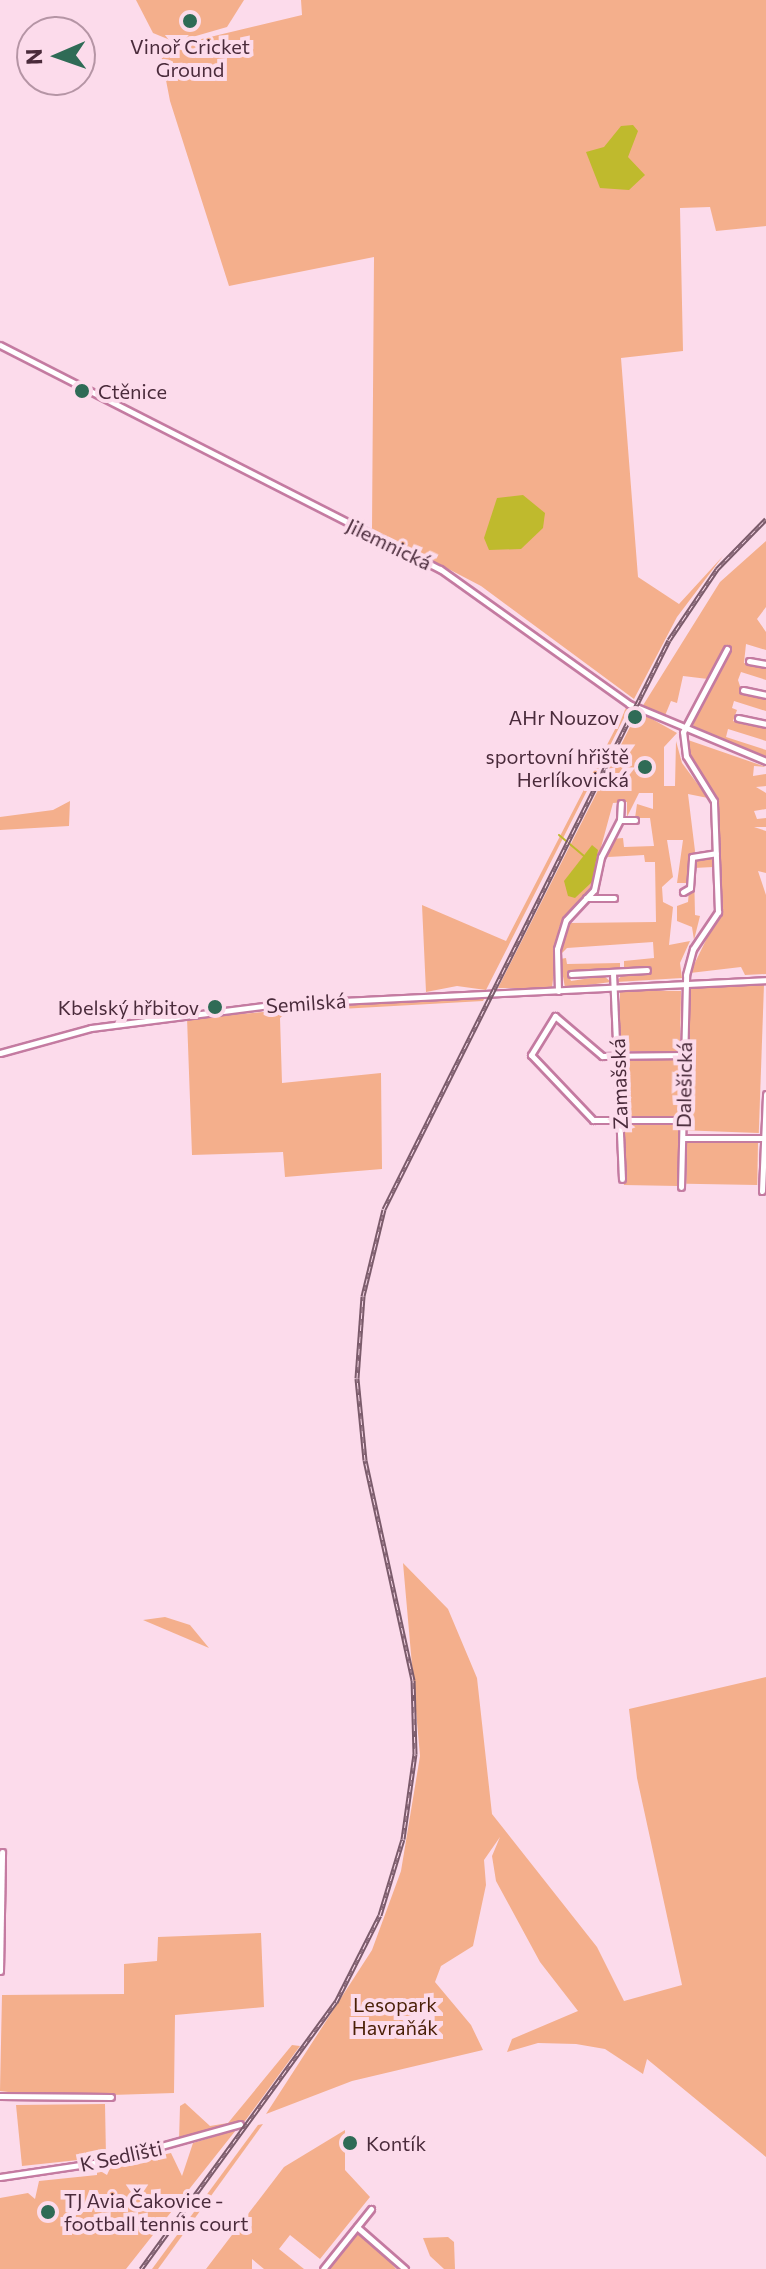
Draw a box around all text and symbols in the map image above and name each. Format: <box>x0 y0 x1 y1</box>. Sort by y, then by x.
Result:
marker: Vinoř Cricket Ground <box>181 12 199 30</box>
north arrow <box>16 16 96 96</box>
place label: Vinoř Cricket Ground <box>130 34 250 81</box>
text: N <box>20 48 47 66</box>
place label: Ctěnice <box>98 379 167 403</box>
marker: Ctěnice <box>73 382 91 400</box>
street label: Jilemnická <box>343 513 435 575</box>
place label: AHr Nouzov <box>508 705 619 729</box>
marker: AHr Nouzov <box>626 708 644 726</box>
place label: sportovní hřiště Herlíkovická <box>486 744 629 791</box>
marker: sportovní hřiště Herlíkovická <box>636 758 654 776</box>
street label: Semilská <box>265 988 347 1018</box>
place label: Kbelský hřbitov <box>58 995 199 1019</box>
marker: Kbelský hřbitov <box>206 998 224 1016</box>
street label: Zamašská <box>605 1038 633 1130</box>
street label: Dalešická <box>671 1042 697 1128</box>
park label: Lesopark Havraňák <box>352 1993 438 2040</box>
place label: Kontík <box>366 2131 426 2155</box>
marker: Kontík <box>341 2134 359 2152</box>
street label: K Sedlišti <box>78 2136 164 2176</box>
place label: TJ Avia Čakovice - football tennis court <box>64 2188 248 2235</box>
marker: TJ Avia Čakovice - football tennis court <box>39 2203 57 2221</box>

